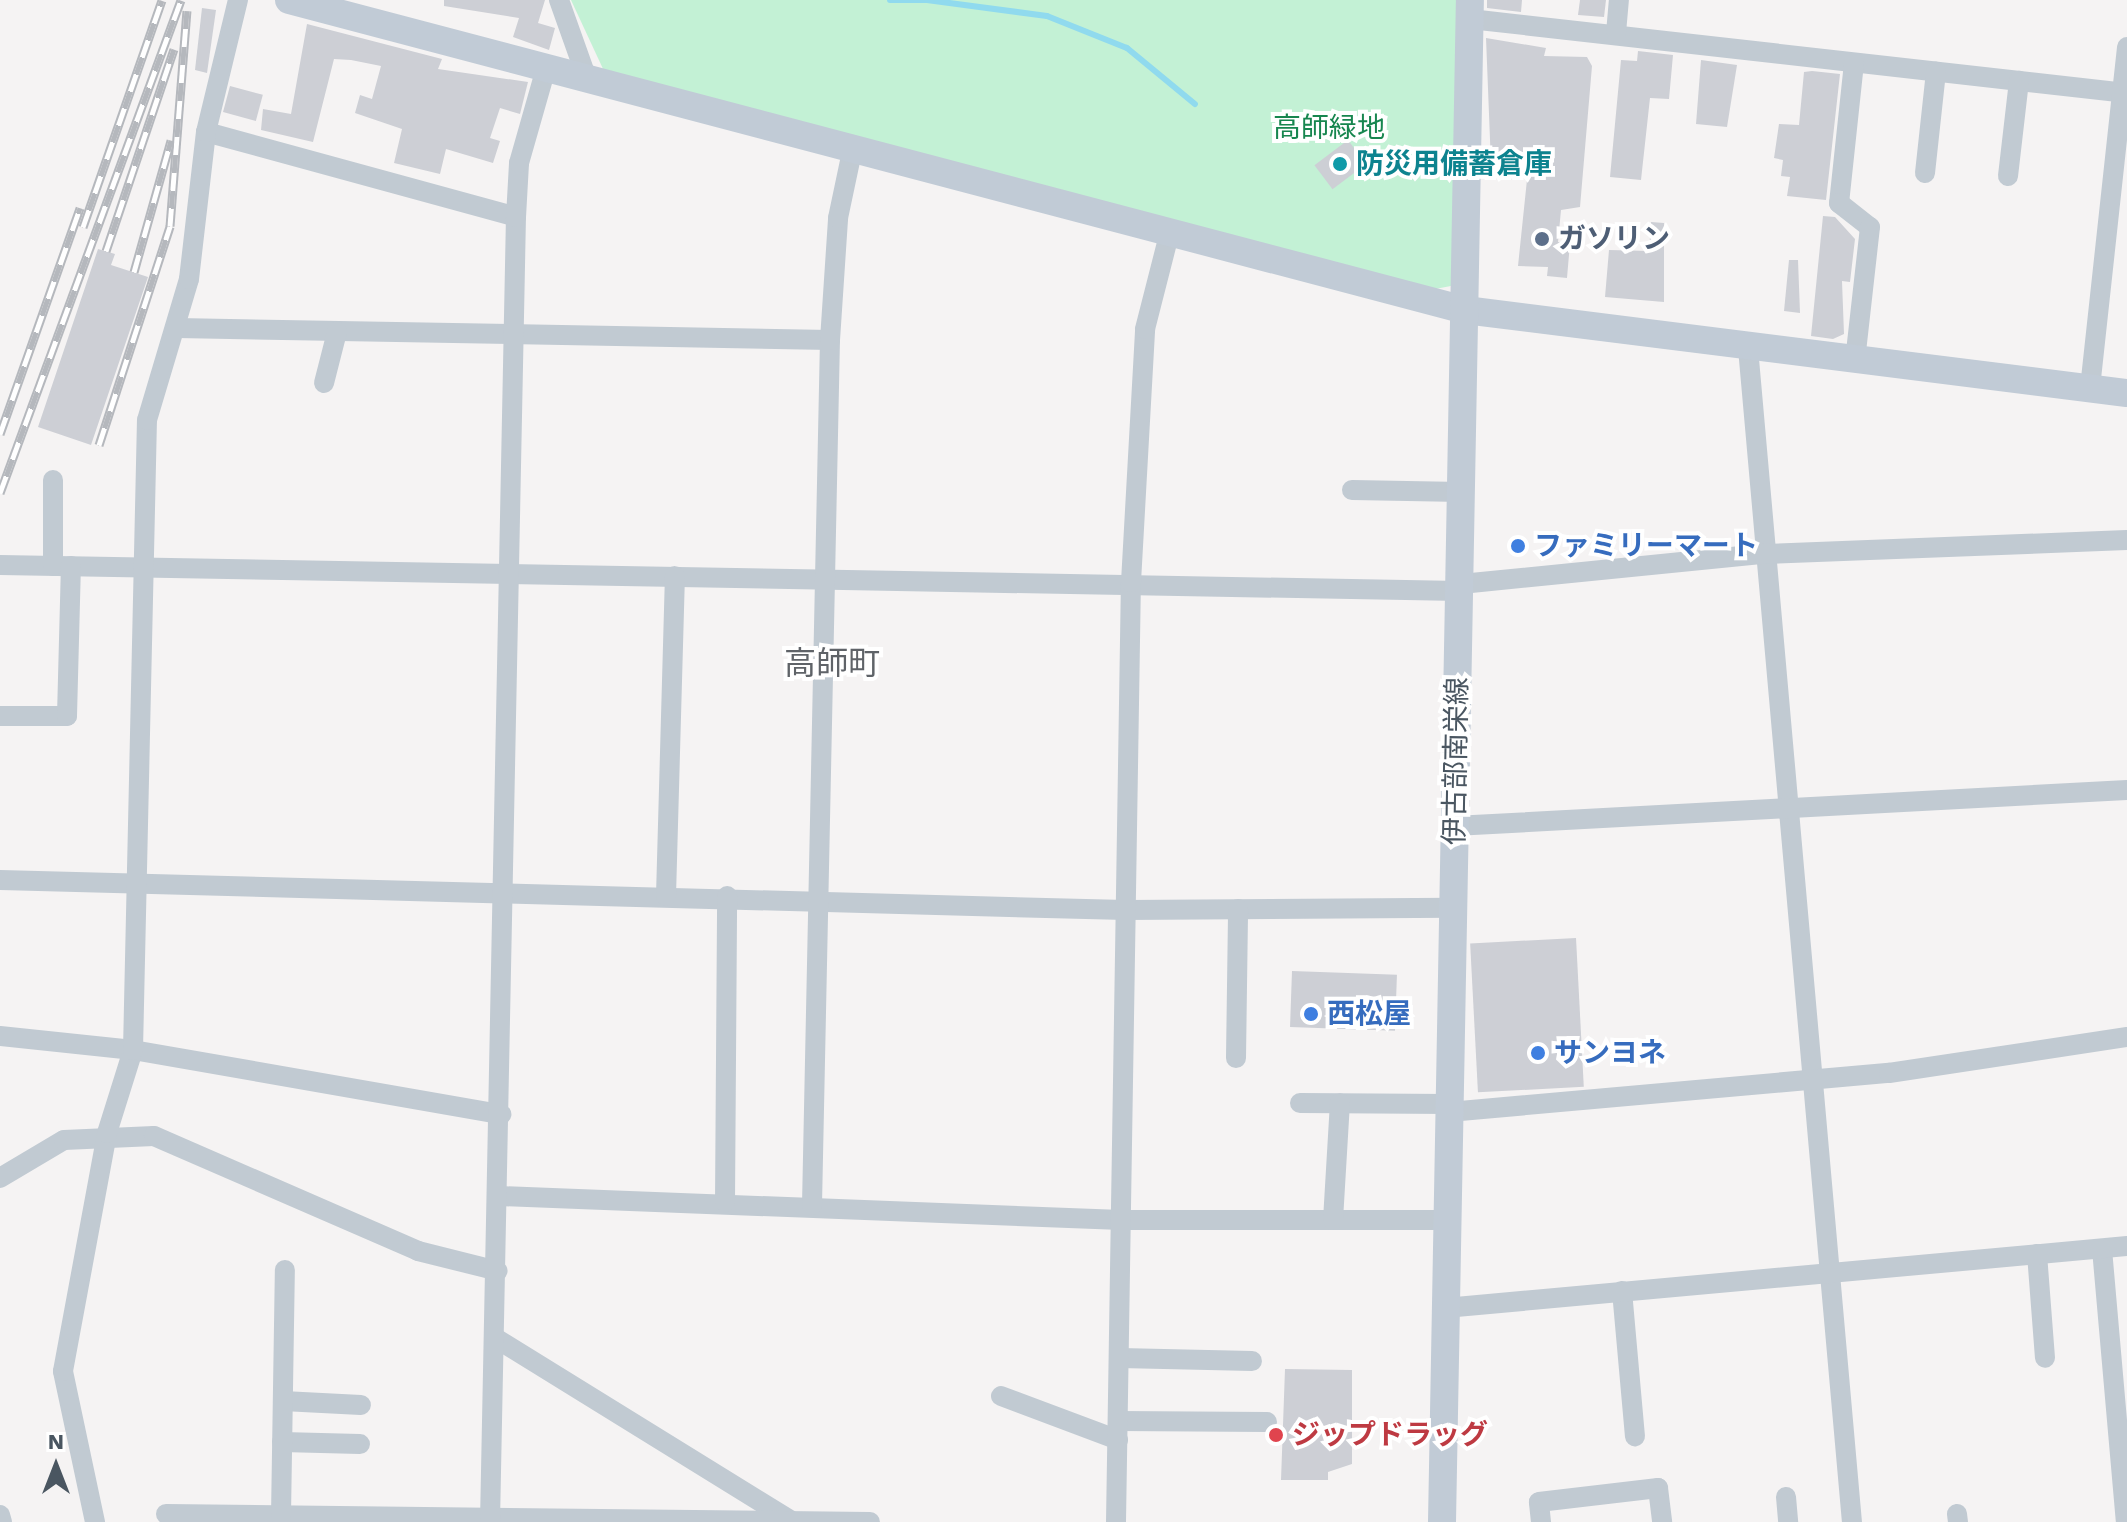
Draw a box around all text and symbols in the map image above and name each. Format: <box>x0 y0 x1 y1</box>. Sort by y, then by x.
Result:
park label: 高師緑地 <box>1273 111 1385 145</box>
place label: 防災用備蓄倉庫 <box>1356 147 1552 181</box>
marker: 防災用備蓄倉庫 <box>1331 155 1349 173</box>
place label: ガソリン <box>1558 222 1670 256</box>
marker: ガソリン <box>1533 230 1551 248</box>
place label: ファミリーマート <box>1534 529 1758 563</box>
marker: ファミリーマート <box>1509 537 1527 555</box>
district label: 高師町 <box>784 644 880 682</box>
street label: 伊古部南栄線 <box>1438 677 1474 845</box>
place label: 西松屋 <box>1327 997 1411 1031</box>
marker: 西松屋 <box>1302 1005 1320 1023</box>
place label: サンヨネ <box>1554 1036 1666 1070</box>
marker: サンヨネ <box>1529 1044 1547 1062</box>
place label: ジップドラッグ <box>1292 1418 1488 1452</box>
north arrow <box>16 1426 96 1506</box>
marker: ジップドラッグ <box>1267 1426 1285 1444</box>
text: N <box>48 1429 64 1454</box>

